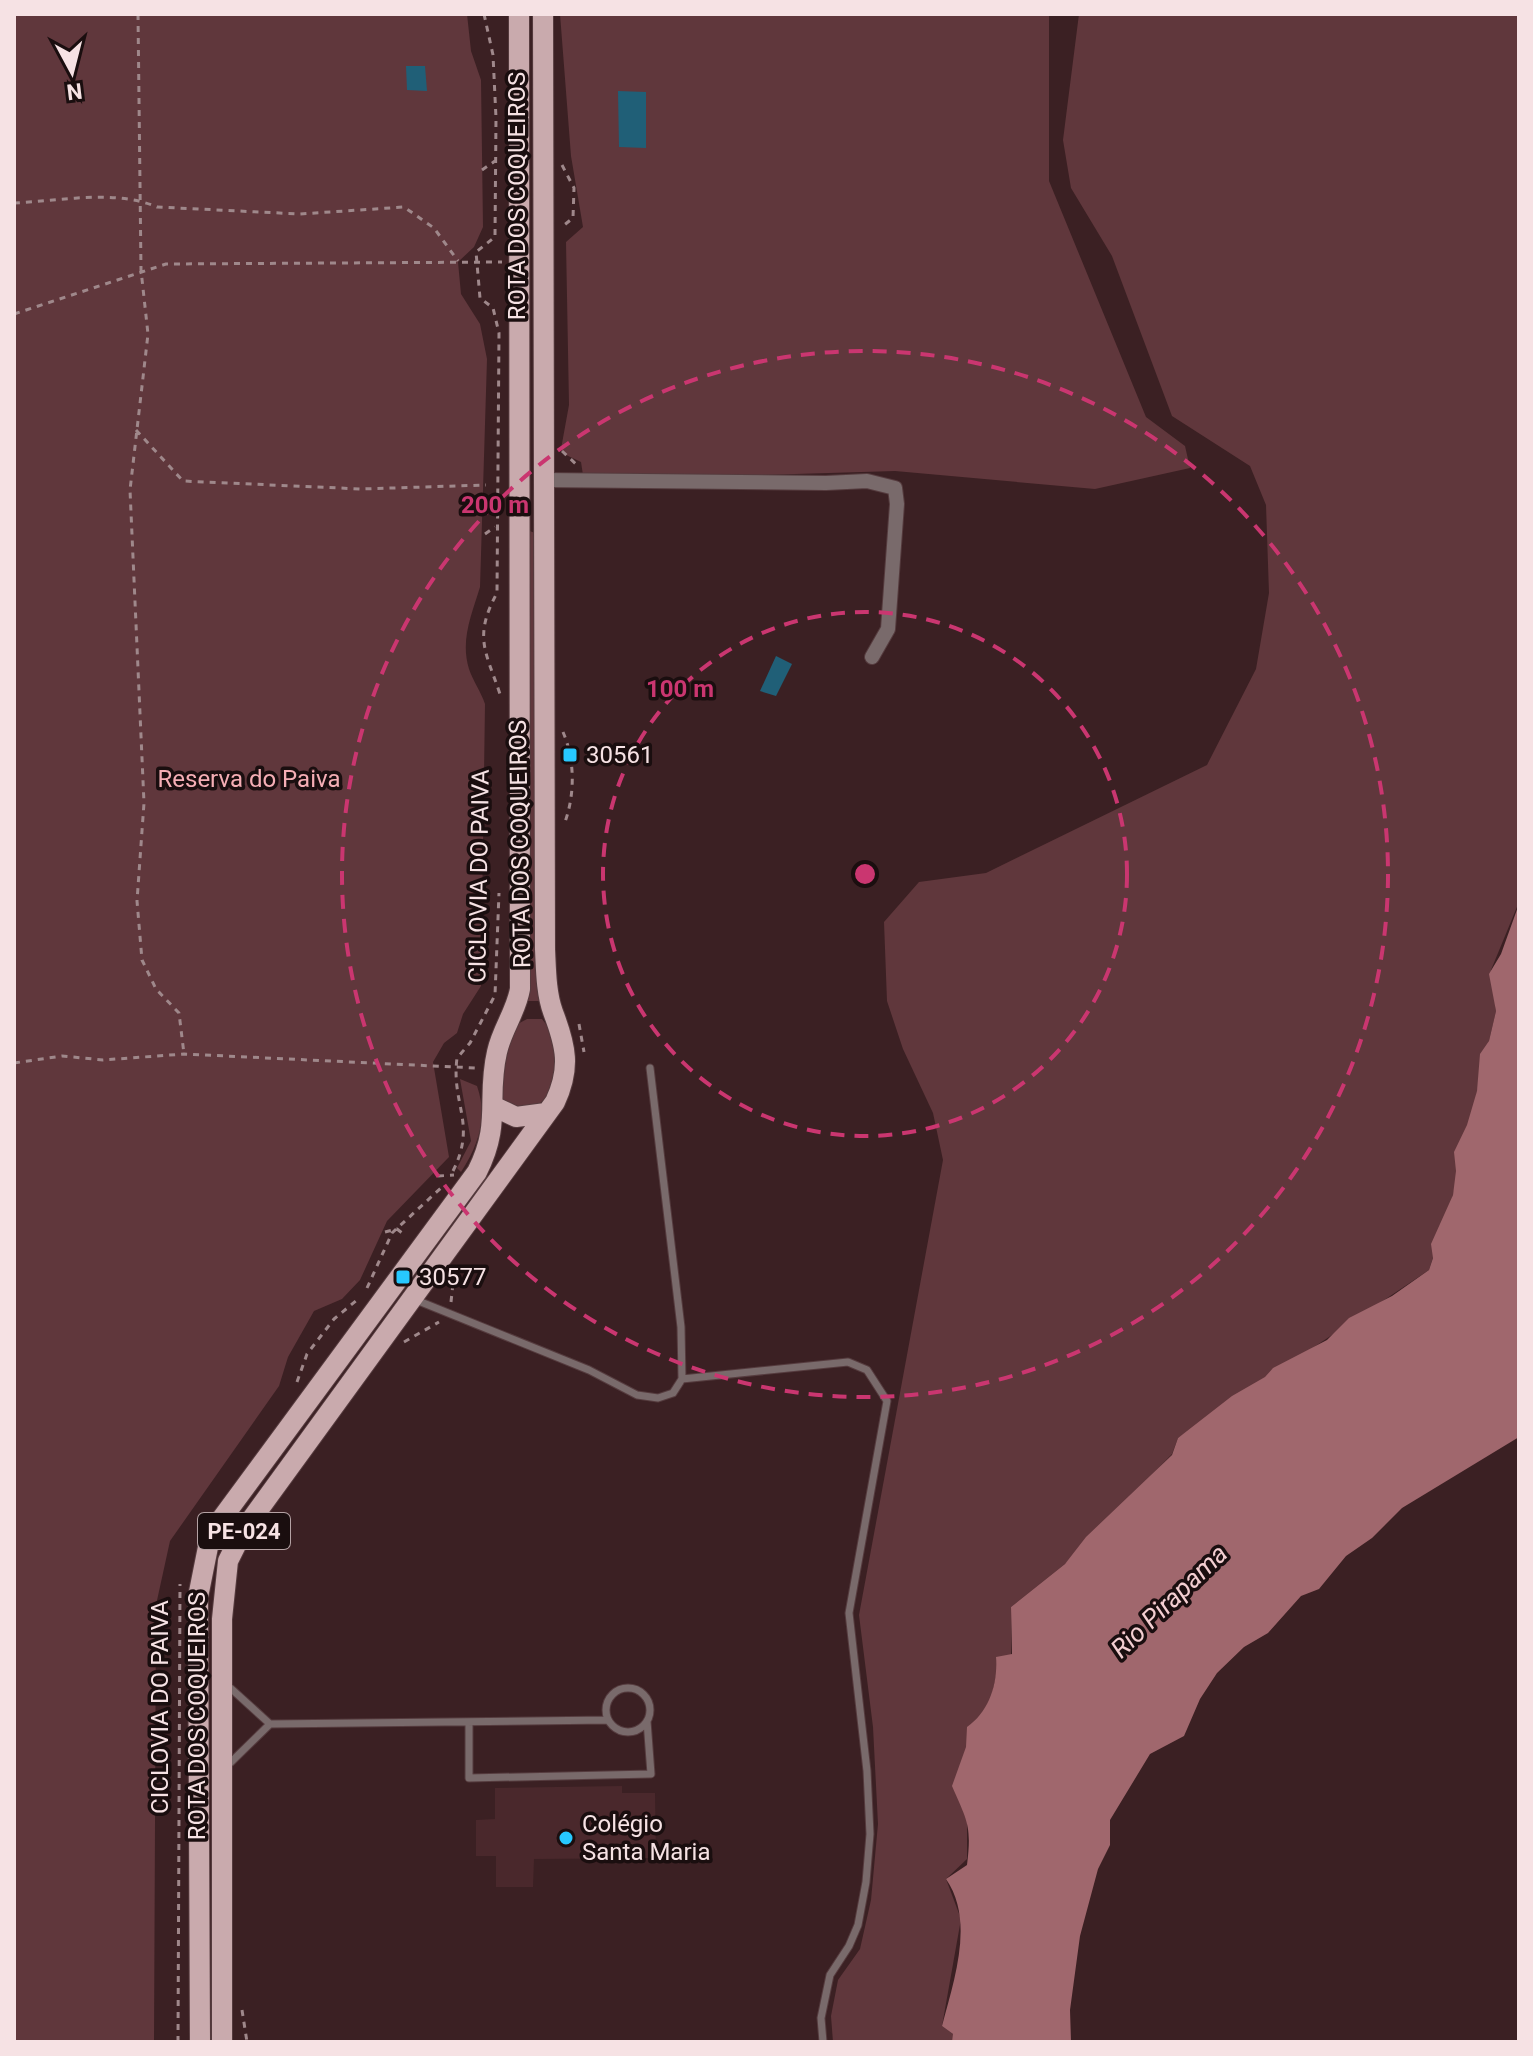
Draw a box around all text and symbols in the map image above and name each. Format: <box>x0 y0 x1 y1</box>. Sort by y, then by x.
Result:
north arrow <box>32 32 112 112</box>
street label: ROTA DOS COQUEIROS <box>503 72 531 320</box>
text: N <box>65 78 84 105</box>
text: 200 m <box>461 491 529 519</box>
text: 100 m <box>646 675 714 703</box>
street label: ROTA DOS COQUEIROS <box>504 720 536 968</box>
place label: 30561 <box>586 741 653 769</box>
marker: 30561 <box>561 746 579 764</box>
park label: Reserva do Paiva <box>157 765 341 793</box>
street label: CICLOVIA DO PAIVA <box>463 769 495 983</box>
centre of rings <box>851 860 879 888</box>
place label: 30577 <box>419 1263 486 1291</box>
marker: 30577 <box>394 1268 412 1286</box>
road number: PE-024 <box>198 1513 290 1549</box>
water label: Rio Pirapama <box>1105 1538 1233 1664</box>
street label: ROTA DOS COQUEIROS <box>183 1592 211 1840</box>
street label: CICLOVIA DO PAIVA <box>146 1600 174 1814</box>
place label: Colégio Santa Maria <box>582 1810 710 1866</box>
marker: Colégio Santa Maria <box>557 1829 575 1847</box>

